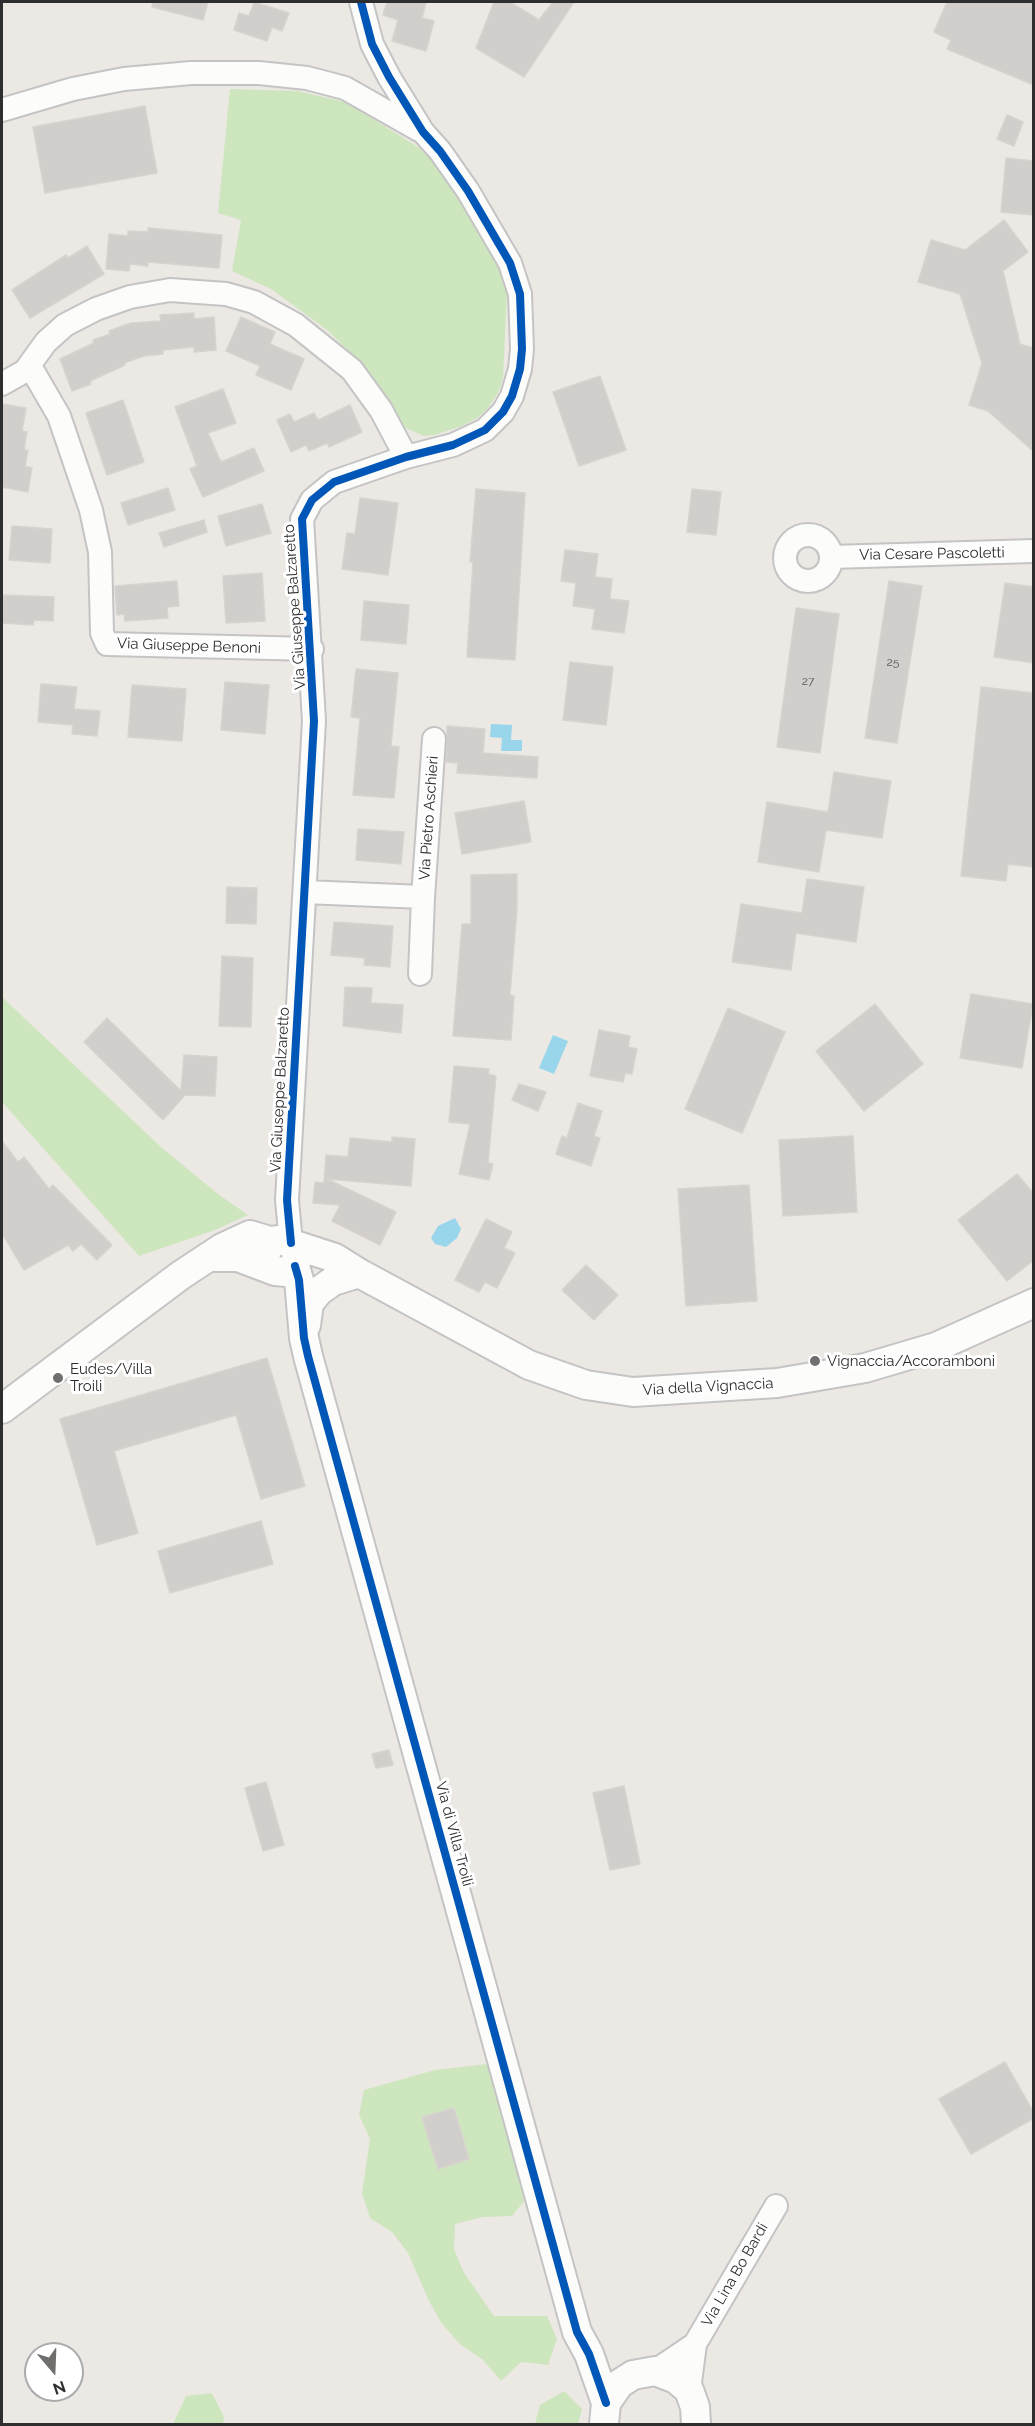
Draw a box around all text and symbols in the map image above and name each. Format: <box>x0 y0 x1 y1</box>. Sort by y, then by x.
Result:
street label: Via Giuseppe Balzaretto <box>280 524 310 690</box>
street label: Via Cesare Pascoletti <box>859 544 1005 564</box>
street label: Via Giuseppe Benoni <box>117 634 261 658</box>
house number: 25 <box>887 655 899 669</box>
house number: 27 <box>802 674 814 688</box>
street label: Via Pietro Aschieri <box>416 755 442 881</box>
street label: Via Giuseppe Balzaretto <box>267 1007 293 1173</box>
place label: Vignaccia/Accoramboni <box>827 1352 995 1370</box>
marker: Vignaccia/Accoramboni <box>808 1354 822 1368</box>
place label: Eudes/Villa Troili <box>70 1360 152 1395</box>
marker: Eudes/Villa Troili <box>51 1371 65 1385</box>
street label: Via della Vignaccia <box>642 1375 774 1399</box>
street label: Via di Villa Troili <box>431 1780 477 1888</box>
street label: Via Lina Bo Bardi <box>698 2220 772 2330</box>
north arrow <box>24 2342 84 2402</box>
text: N <box>51 2377 68 2399</box>

